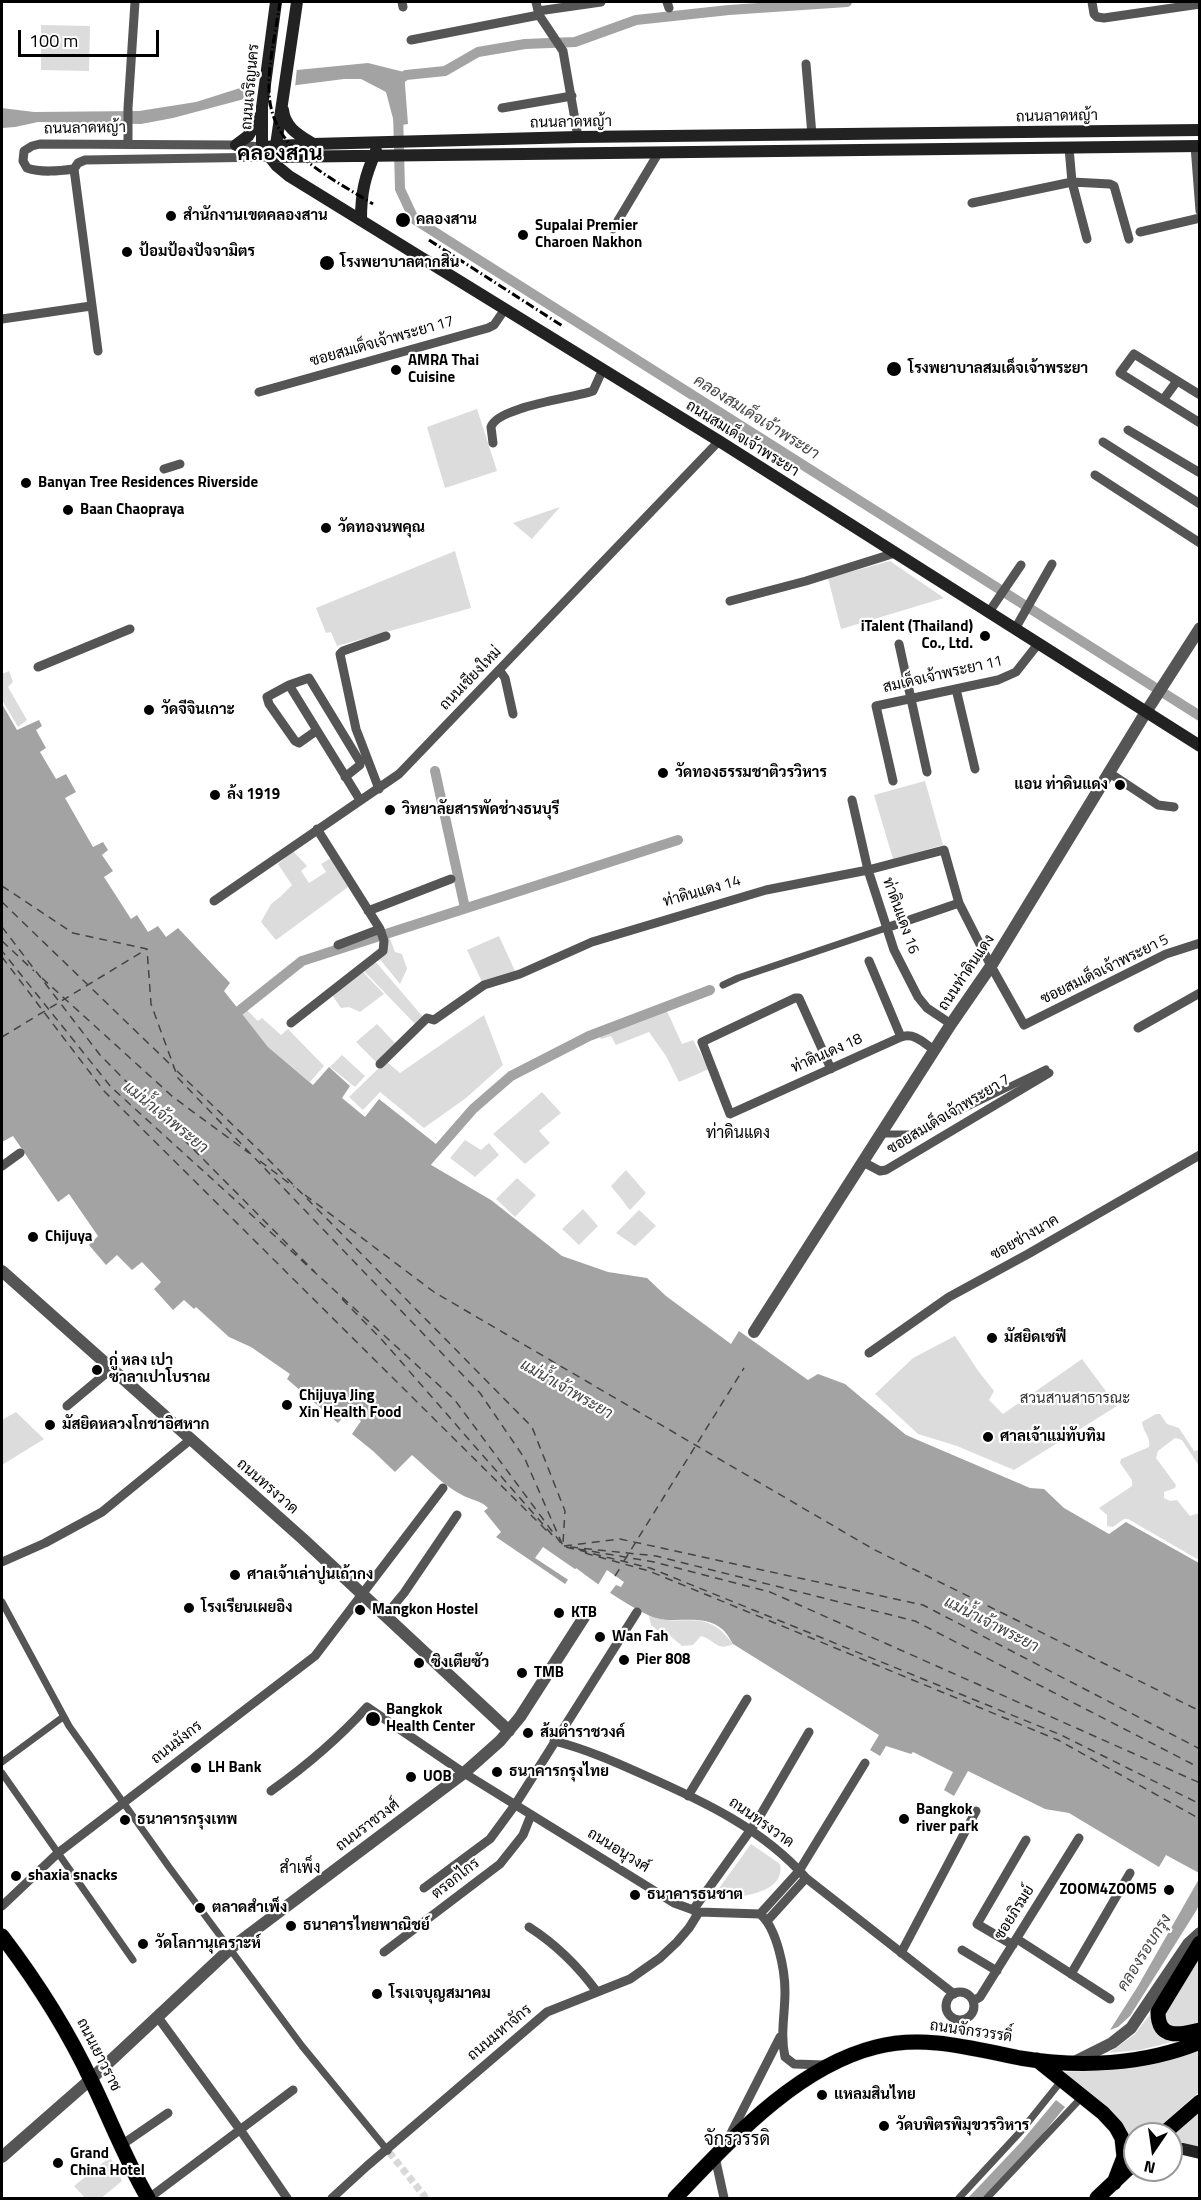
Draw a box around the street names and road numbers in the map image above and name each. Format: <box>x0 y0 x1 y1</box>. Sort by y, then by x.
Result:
street label: ถนนเจริญนคร <box>238 43 264 131</box>
street label: ถนนลาดหญ้า <box>1016 107 1098 127</box>
street label: ถนนลาดหญ้า <box>530 113 612 133</box>
street label: ถนนลาดหญ้า <box>44 119 126 139</box>
street label: ซอยสมเด็จเจ้าพระยา 17 <box>308 313 456 371</box>
street label: ถนนสมเด็จเจ้าพระยา <box>682 397 802 481</box>
street label: ถนนเชียงใหม่ <box>436 643 506 715</box>
street label: สมเด็จเจ้าพระยา 11 <box>882 653 1004 697</box>
street label: ท่าดินแดง 14 <box>661 872 743 912</box>
street label: ท่าดินแดง 16 <box>878 875 922 957</box>
street label: ซอยสมเด็จเจ้าพระยา 5 <box>1038 931 1172 1009</box>
street label: ถนนท่าดินแดง <box>935 932 999 1014</box>
street label: ท่าดินเดง 18 <box>789 1030 865 1078</box>
street label: ซอยสมเด็จเจ้าพระยา 7 <box>884 1071 1014 1159</box>
street label: ซอยช่างนาค <box>988 1211 1062 1265</box>
street label: ถนนทรงวาด <box>233 1455 301 1519</box>
street label: ถนนมังกร <box>148 1718 206 1768</box>
street label: ถนนทรงวาด <box>725 1794 797 1852</box>
street label: ถนนราชวงศ์ <box>333 1796 403 1856</box>
street label: ถนนอนุวงศ์ <box>584 1825 652 1877</box>
street label: ตรอกไกร <box>429 1855 483 1903</box>
street label: ซอยภิรมย์ <box>991 1882 1039 1944</box>
street label: ถนนมหาจักร <box>464 2001 536 2065</box>
street label: ถนนเยาวราช <box>72 2015 124 2095</box>
street label: ถนนจักรวรรดิ์ <box>929 2017 1013 2047</box>

